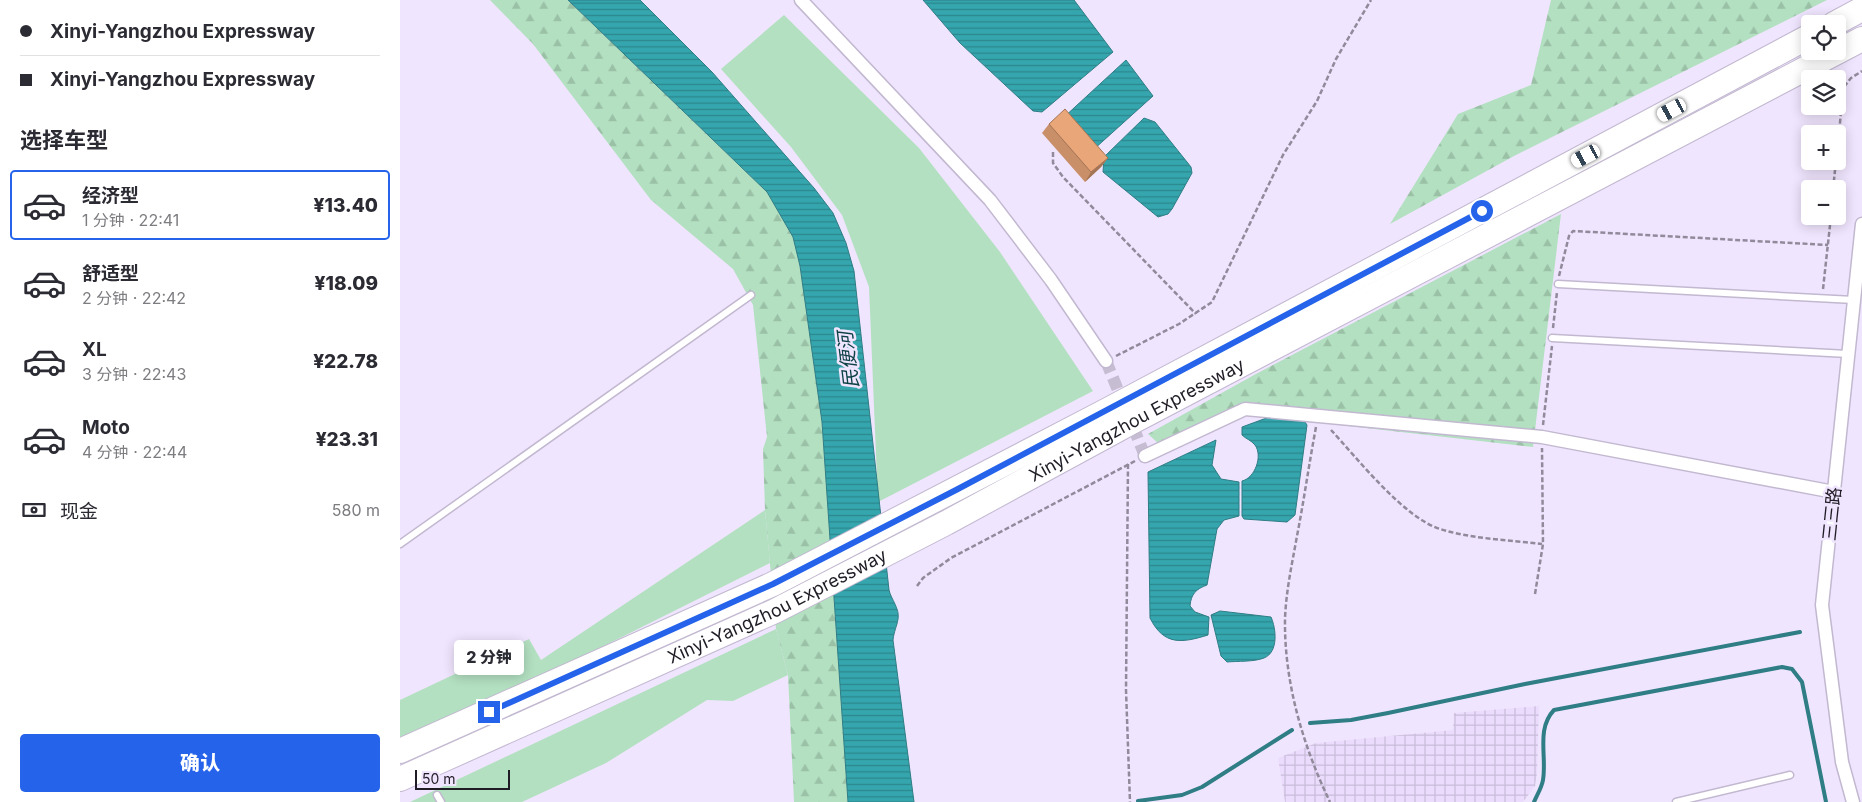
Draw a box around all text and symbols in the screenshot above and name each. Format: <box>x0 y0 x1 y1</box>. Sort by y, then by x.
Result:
map controls <box>1801 15 1846 225</box>
button: locate <box>1801 15 1846 60</box>
text: Xinyi-Yangzhou Expressway <box>50 20 315 43</box>
text: Xinyi-Yangzhou Expressway <box>50 68 315 91</box>
button: layers <box>1801 70 1846 115</box>
car <box>1655 96 1688 124</box>
button: + <box>1801 125 1846 170</box>
text: 选择车型 <box>20 127 108 153</box>
car <box>1569 142 1602 170</box>
button: − <box>1801 180 1846 225</box>
icon: car <box>22 183 67 228</box>
text: 经济型 <box>82 184 139 207</box>
text: ¥13.40 <box>314 194 378 217</box>
route start <box>1471 200 1493 222</box>
text: 1 分钟 · 22:41 <box>82 210 179 230</box>
icon: car <box>22 261 67 306</box>
text: 舒适型 <box>82 262 139 285</box>
text: ¥18.09 <box>315 272 378 295</box>
text: 2 分钟 · 22:42 <box>82 288 186 308</box>
water label: 民便河 <box>833 326 863 390</box>
text: XL <box>82 338 107 361</box>
icon: car <box>22 339 67 384</box>
text: ¥22.78 <box>313 350 378 373</box>
street label: Xinyi-Yangzhou Expressway <box>1025 354 1248 486</box>
text: 3 分钟 · 22:43 <box>82 364 186 384</box>
text: Moto <box>82 416 130 439</box>
icon: car <box>22 417 67 462</box>
text: ¥23.31 <box>316 428 378 451</box>
text: 4 分钟 · 22:44 <box>82 442 187 462</box>
street label: 三三路 <box>1818 486 1845 542</box>
icon: cash <box>20 496 48 524</box>
text: 现金 <box>60 500 98 523</box>
text: 580 m <box>332 500 380 520</box>
street label: Xinyi-Yangzhou Expressway <box>664 544 890 668</box>
callout: 2 分钟 <box>454 640 524 674</box>
text: 2 分钟 <box>466 647 512 667</box>
route end <box>478 701 500 723</box>
button: 确认 <box>20 734 380 792</box>
scale bar <box>415 767 510 790</box>
text: 50 m <box>422 770 456 787</box>

